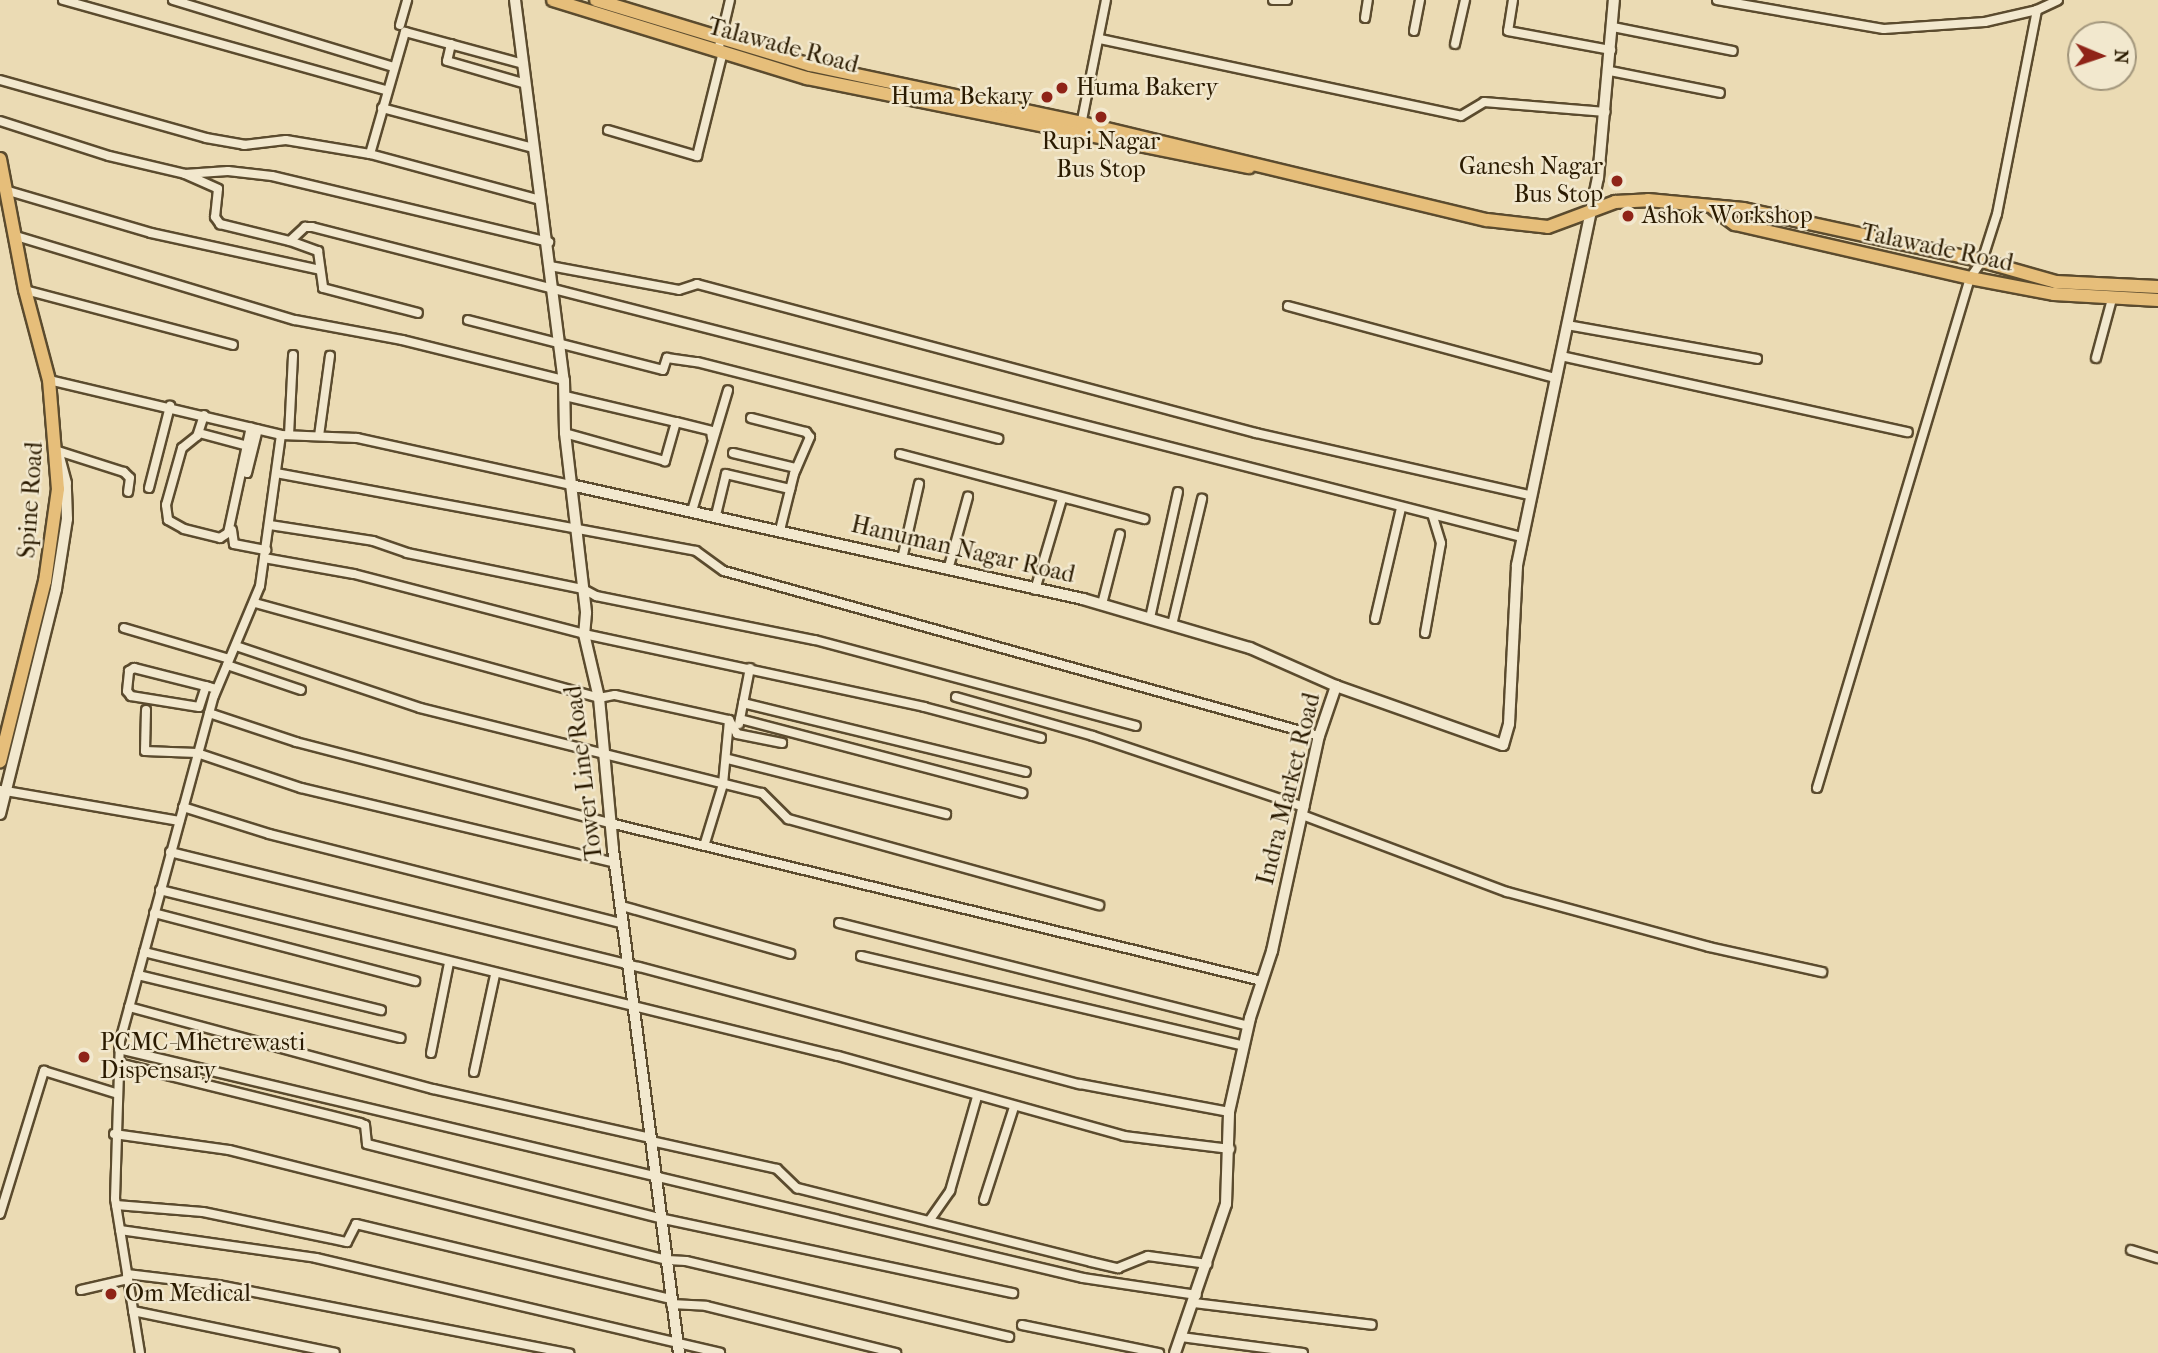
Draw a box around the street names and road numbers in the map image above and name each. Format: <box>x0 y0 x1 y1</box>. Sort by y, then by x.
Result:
street label: Talawade Road <box>705 12 861 80</box>
street label: Talawade Road <box>1858 218 2016 278</box>
street label: Spine Road <box>13 441 49 559</box>
street label: Hanuman Nagar Road <box>848 510 1078 590</box>
street label: Tower Line Road <box>559 684 609 862</box>
street label: Indra Market Road <box>1251 690 1327 888</box>

